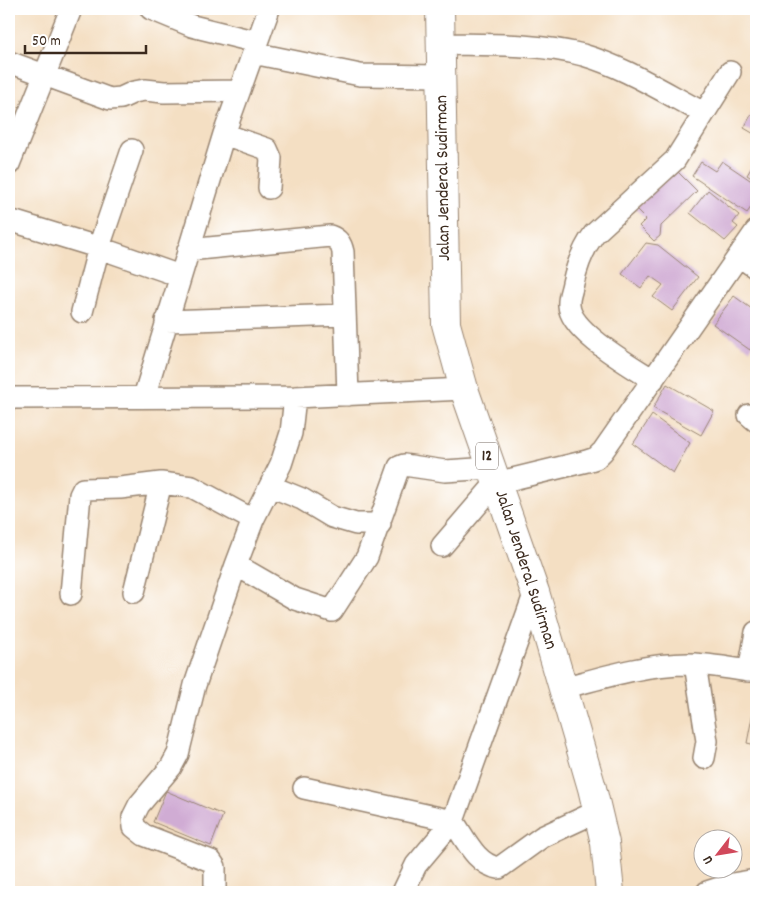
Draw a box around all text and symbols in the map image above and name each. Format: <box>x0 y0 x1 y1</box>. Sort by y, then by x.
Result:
scale bar <box>25 22 146 54</box>
text: 50 m <box>32 31 61 53</box>
street label: Jalan Jenderal Sudirman <box>430 95 458 261</box>
road number: 12 <box>476 442 498 470</box>
street label: Jalan Jenderal Sudirman <box>487 487 563 653</box>
north arrow <box>692 828 742 878</box>
text: U <box>698 851 719 868</box>

